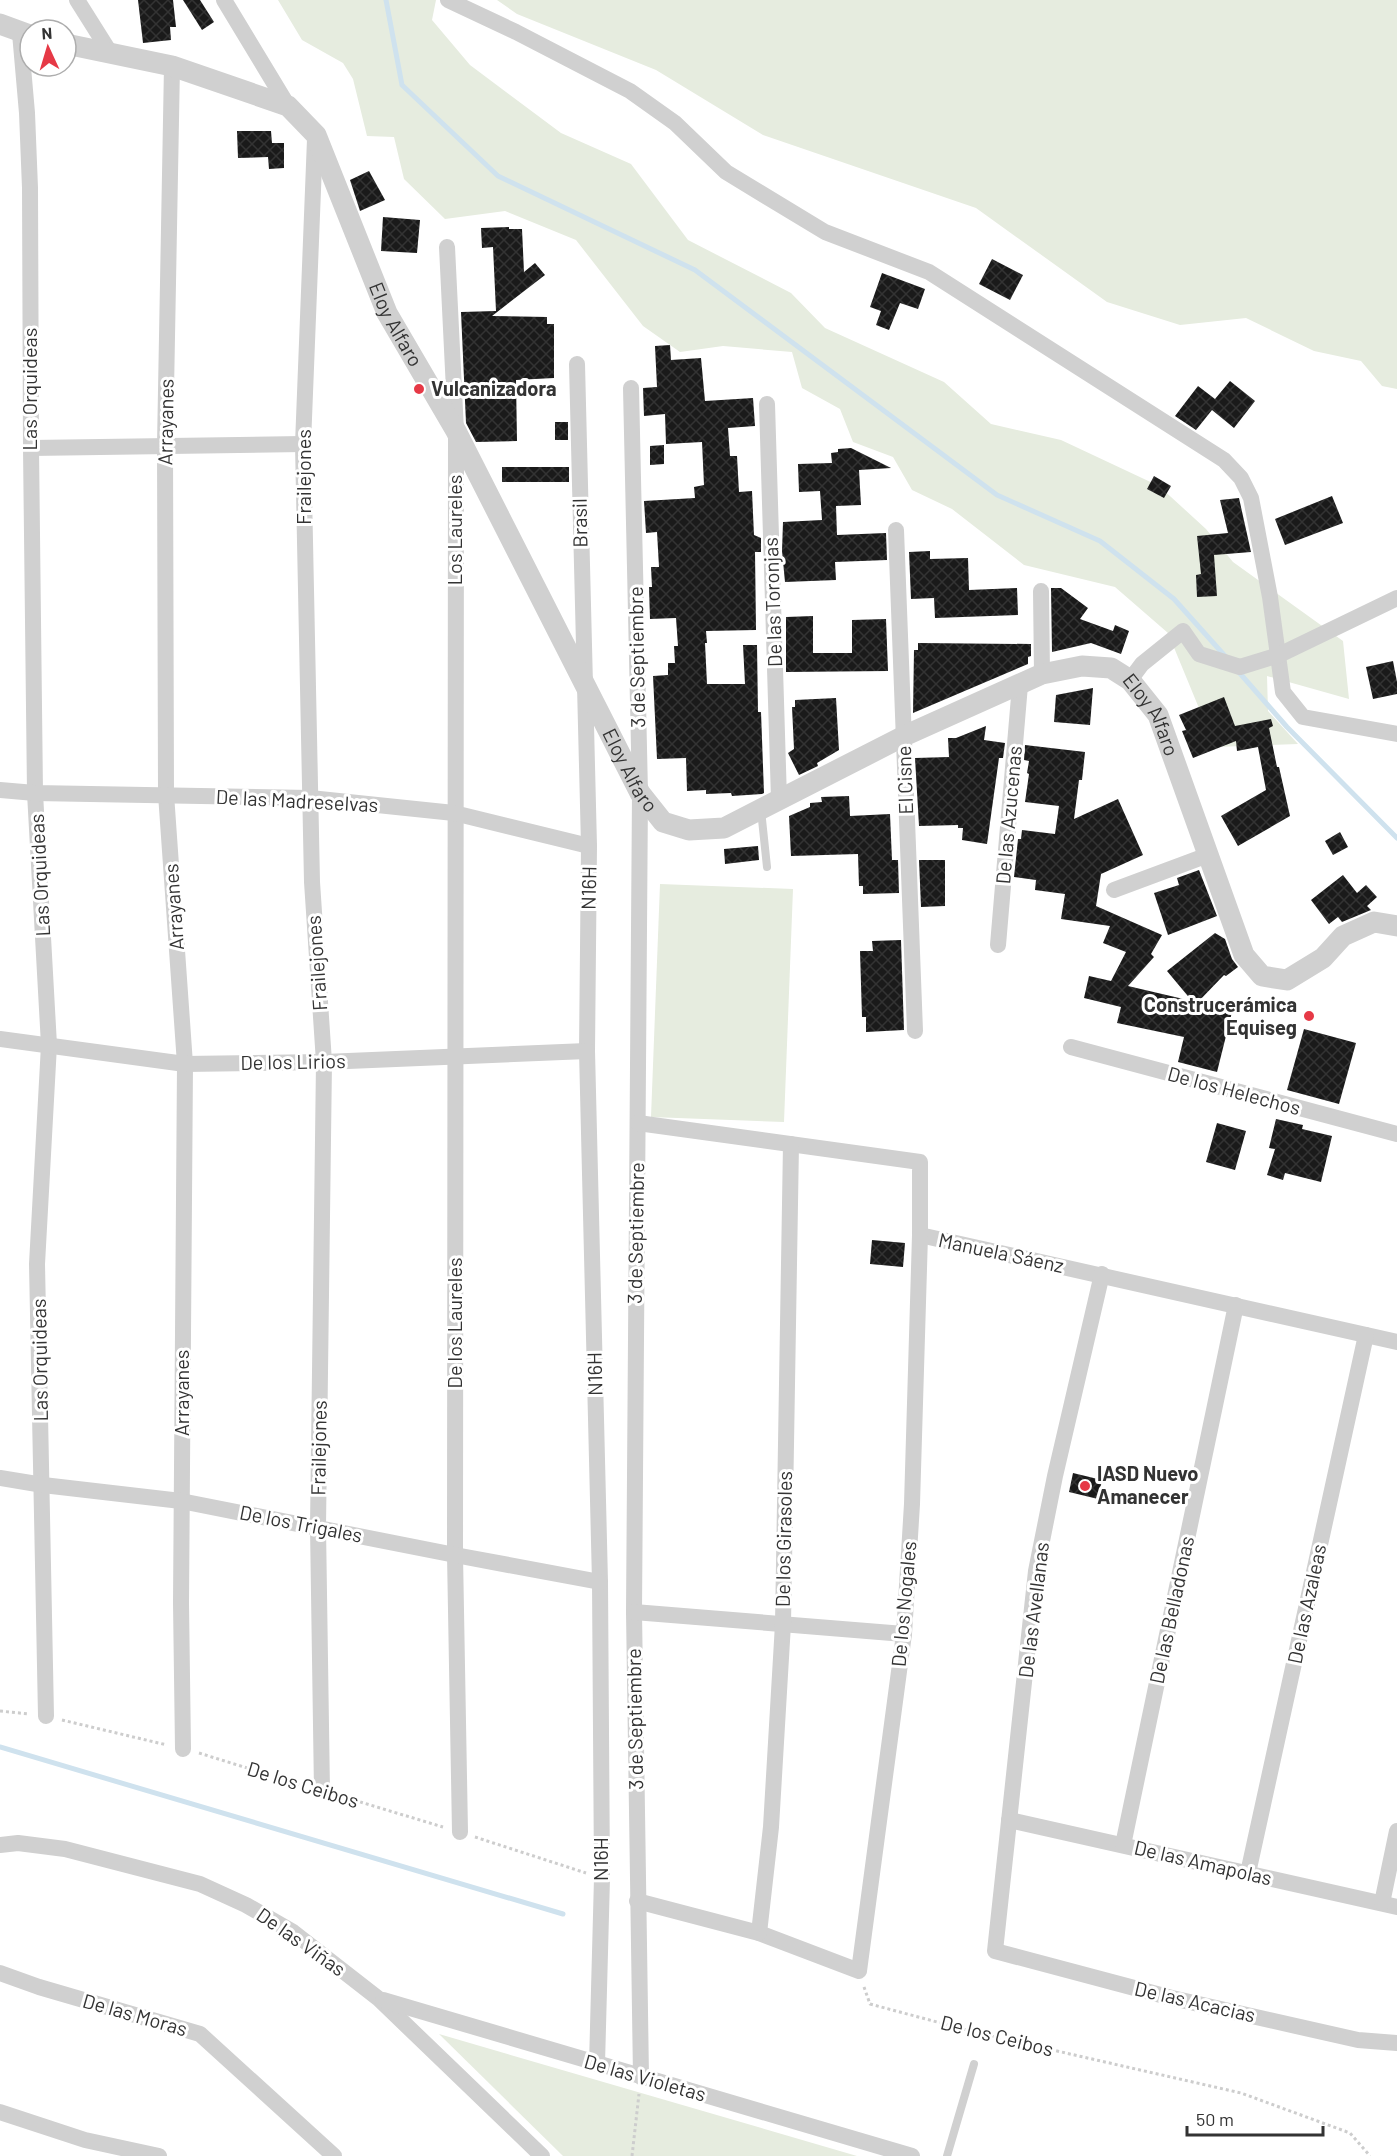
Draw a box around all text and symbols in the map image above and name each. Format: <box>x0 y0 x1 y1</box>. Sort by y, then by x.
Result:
north arrow <box>18 18 78 78</box>
text: N <box>41 23 53 42</box>
street label: Eloy Alfaro <box>365 278 429 371</box>
street label: Las Orquideas <box>17 328 41 450</box>
place label: Vulcanizadora <box>431 376 556 400</box>
street label: Arrayanes <box>152 378 178 466</box>
marker: Vulcanizadora <box>412 382 426 396</box>
street label: Frailejones <box>291 429 315 525</box>
street label: Los Laureles <box>442 475 466 585</box>
street label: Brasil <box>567 498 591 548</box>
street label: De las Toronjas <box>758 537 786 667</box>
street label: 3 de Septiembre <box>623 586 649 728</box>
street label: Eloy Alfaro <box>1118 668 1185 759</box>
street label: Eloy Alfaro <box>598 724 664 817</box>
street label: El Cisne <box>891 745 917 815</box>
street label: De las Azucenas <box>990 745 1026 885</box>
street label: De las Madreselvas <box>215 784 379 816</box>
street label: Las Orquideas <box>24 813 54 937</box>
street label: Arrayanes <box>158 863 188 951</box>
street label: N16H <box>576 866 600 910</box>
street label: Frailejones <box>301 915 331 1012</box>
place label: Construcerámica Equiseg <box>1144 992 1297 1039</box>
marker: Construcerámica Equiseg <box>1302 1009 1316 1023</box>
street label: De los Lirios <box>240 1048 346 1074</box>
street label: De los Helechos <box>1165 1061 1303 1119</box>
street label: 3 de Septiembre <box>622 1162 648 1304</box>
street label: Manuela Sáenz <box>936 1227 1066 1277</box>
street label: De los Laureles <box>442 1258 466 1388</box>
street label: Las Orquideas <box>26 1298 52 1422</box>
street label: Arrayanes <box>169 1350 193 1436</box>
street label: N16H <box>582 1352 606 1396</box>
street label: Frailejones <box>305 1400 331 1496</box>
place label: IASD Nuevo Amanecer <box>1097 1461 1199 1508</box>
street label: De los Girasoles <box>770 1471 796 1607</box>
marker: IASD Nuevo Amanecer <box>1078 1479 1092 1493</box>
street label: De los Trigales <box>238 1499 365 1547</box>
street label: De las Belladonas <box>1144 1534 1198 1686</box>
street label: De los Nogales <box>886 1540 920 1668</box>
street label: De las Avellanas <box>1013 1540 1053 1679</box>
street label: De las Azaleas <box>1282 1542 1330 1666</box>
street label: 3 de Septiembre <box>621 1648 647 1790</box>
street label: De los Ceibos <box>245 1756 362 1812</box>
street label: De las Amapolas <box>1132 1835 1274 1890</box>
street label: N16H <box>588 1837 612 1881</box>
street label: De las Viñas <box>253 1902 351 1981</box>
street label: De las Acacias <box>1132 1975 1258 2027</box>
street label: De las Moras <box>80 1988 190 2040</box>
street label: De los Ceibos <box>938 2009 1056 2061</box>
street label: De las Violetas <box>582 2048 709 2106</box>
scale bar <box>1187 2099 1324 2137</box>
text: 50 m <box>1196 2108 1234 2130</box>

